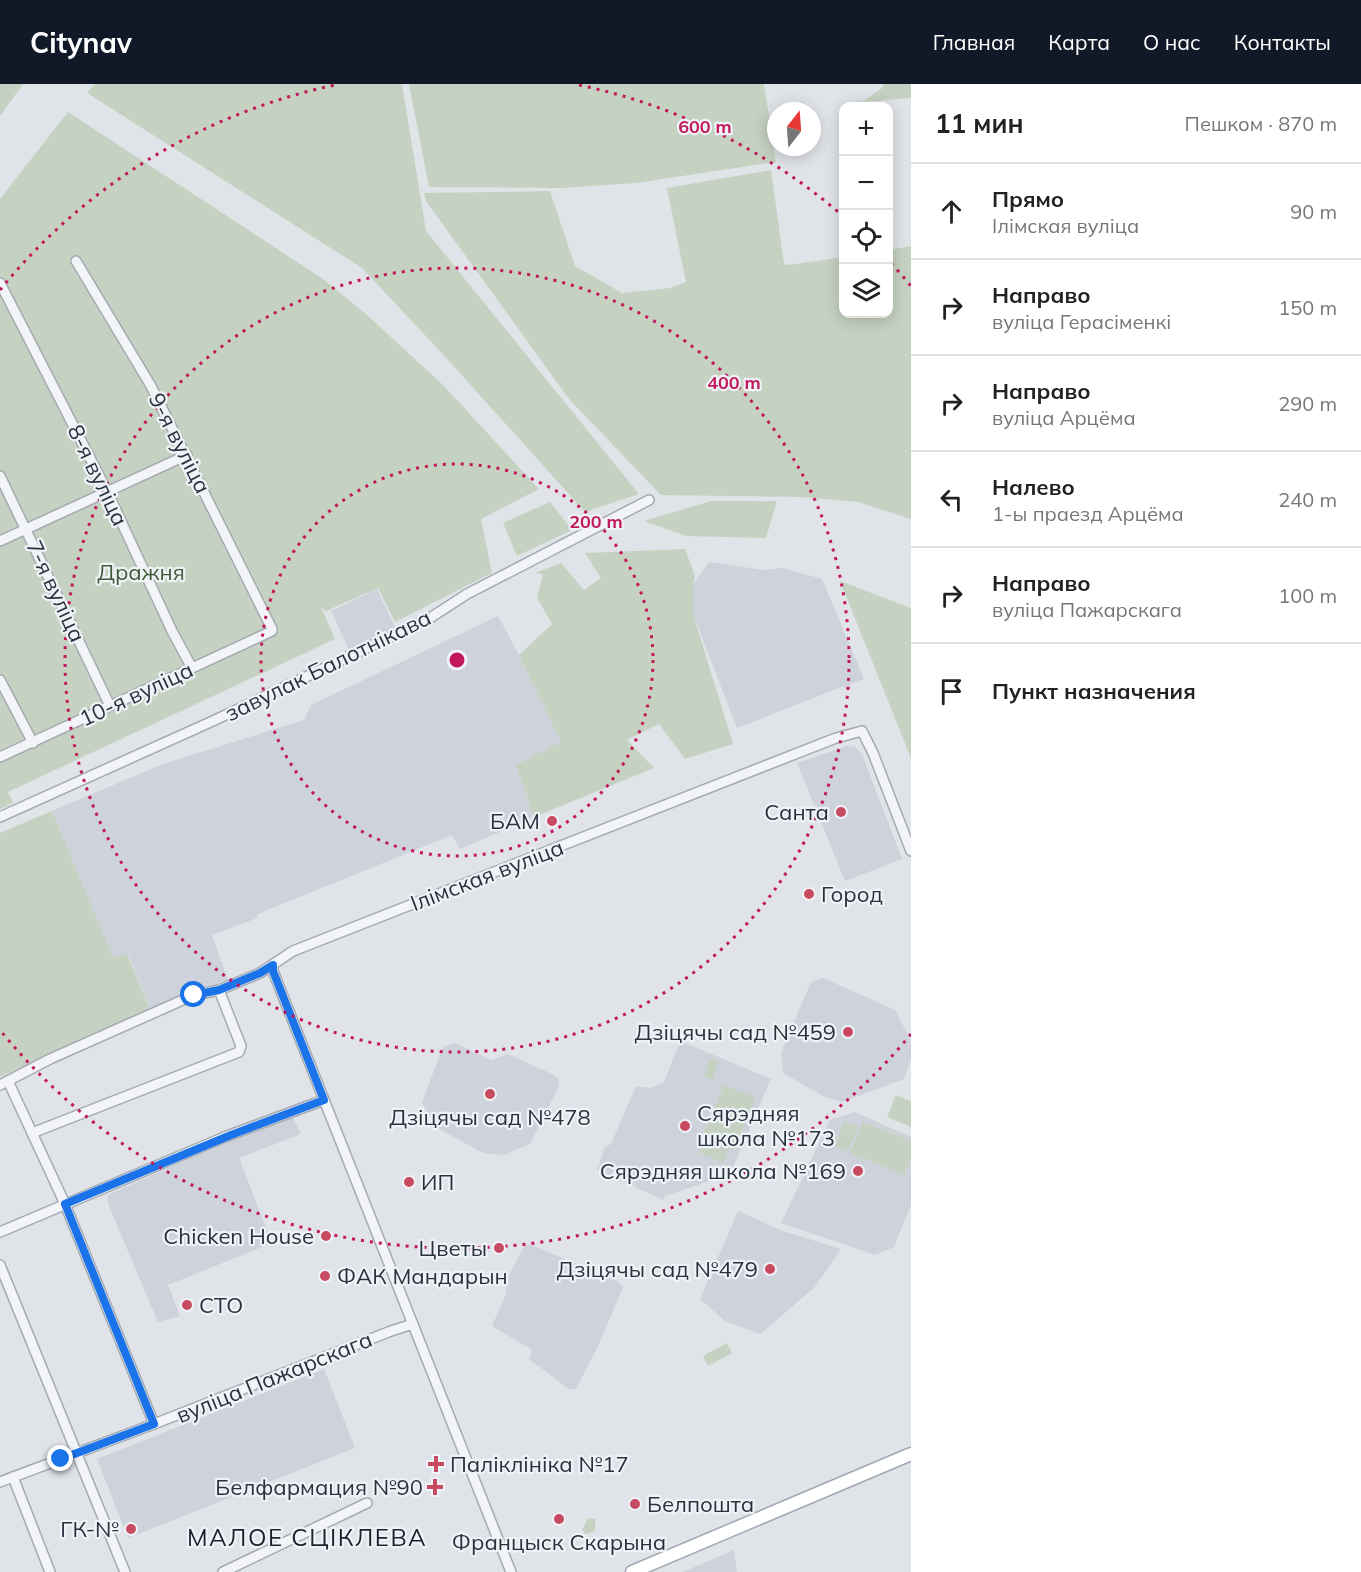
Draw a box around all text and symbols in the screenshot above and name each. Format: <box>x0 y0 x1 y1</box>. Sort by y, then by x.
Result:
text: Citynav <box>30 25 132 60</box>
text: Главная <box>933 29 1015 55</box>
text: Карта <box>1048 29 1110 55</box>
text: О нас <box>1143 29 1201 55</box>
text: Контакты <box>1234 29 1331 55</box>
north arrow <box>767 102 821 156</box>
map controls <box>839 102 893 318</box>
button: + <box>839 102 893 156</box>
text: 11 мин <box>935 107 1024 140</box>
text: Пешком · 870 m <box>1185 111 1337 136</box>
text: 600 m <box>678 115 732 138</box>
button: − <box>839 156 893 210</box>
text: Прямо <box>992 185 1064 213</box>
icon: ahead <box>935 195 968 228</box>
text: 90 m <box>1290 199 1337 224</box>
button: locate <box>839 210 893 264</box>
text: Ілімская вуліца <box>992 213 1139 238</box>
button: layers <box>839 264 893 318</box>
text: Направо <box>992 281 1090 309</box>
icon: right <box>935 291 968 324</box>
text: 150 m <box>1278 295 1337 320</box>
text: вуліца Герасіменкі <box>992 309 1171 334</box>
text: 400 m <box>707 371 761 394</box>
text: Направо <box>992 377 1090 405</box>
icon: right <box>935 387 968 420</box>
street label: 9-я вуліца <box>143 388 217 498</box>
text: 290 m <box>1278 391 1337 416</box>
text: вуліца Арцёма <box>992 405 1136 430</box>
street label: 8-я вуліца <box>61 420 135 530</box>
text: Налево <box>992 473 1075 501</box>
icon: left <box>935 483 968 516</box>
text: 240 m <box>1278 487 1337 512</box>
text: 1-ы праезд Арцёма <box>992 501 1184 526</box>
text: 200 m <box>569 510 623 533</box>
street label: 7-я вуліца <box>20 536 92 646</box>
park label: Дражня <box>97 558 185 586</box>
text: Направо <box>992 569 1090 597</box>
icon: right <box>935 579 968 612</box>
text: 100 m <box>1278 583 1337 608</box>
text: вуліца Пажарскага <box>992 597 1182 622</box>
street label: завулак Балотнікава <box>220 603 436 727</box>
centre of rings <box>447 650 467 670</box>
street label: 10-я вуліца <box>75 655 197 733</box>
icon: arrive <box>935 675 968 708</box>
text: Пункт назначения <box>992 677 1196 705</box>
place label: Санта <box>764 798 829 826</box>
marker: Санта <box>834 805 848 819</box>
place label: БАМ <box>490 807 540 835</box>
marker: БАМ <box>545 814 559 828</box>
street label: Ілімская вуліца <box>406 833 568 917</box>
place label: Город <box>821 880 883 908</box>
marker: Город <box>802 887 816 901</box>
route start <box>180 981 206 1007</box>
place label: Дзіцячы сад №459 <box>635 1018 836 1046</box>
marker: Дзіцячы сад №459 <box>841 1025 855 1039</box>
marker: Дзіцячы сад №478 <box>483 1087 497 1101</box>
place label: Сярэдняя школа №173 <box>697 1099 835 1152</box>
place label: Дзіцячы сад №478 <box>389 1103 591 1131</box>
marker: Сярэдняя школа №173 <box>678 1119 692 1133</box>
place label: Сярэдняя школа №169 <box>600 1157 846 1185</box>
marker: Сярэдняя школа №169 <box>851 1164 865 1178</box>
place label: ИП <box>421 1168 454 1196</box>
marker: ИП <box>402 1175 416 1189</box>
place label: Chicken House <box>163 1222 314 1250</box>
marker: Chicken House <box>319 1229 333 1243</box>
place label: Цветы <box>418 1234 487 1262</box>
marker: Цветы <box>492 1241 506 1255</box>
place label: Дзіцячы сад №479 <box>557 1255 758 1283</box>
place label: ФАК Мандарын <box>337 1262 508 1290</box>
marker: Дзіцячы сад №479 <box>763 1262 777 1276</box>
marker: ФАК Мандарын <box>318 1269 332 1283</box>
place label: СТО <box>199 1291 243 1319</box>
marker: СТО <box>180 1298 194 1312</box>
street label: вуліца Пажарскага <box>172 1325 376 1429</box>
route end <box>47 1445 73 1471</box>
place label: Паліклініка №17 <box>450 1450 629 1478</box>
marker: Паліклініка №17 <box>427 1455 445 1473</box>
place label: Белфармация №90 <box>215 1473 423 1501</box>
marker: Белфармация №90 <box>428 1480 442 1494</box>
place label: Белпошта <box>647 1490 754 1518</box>
marker: Белпошта <box>628 1497 642 1511</box>
marker: Францыск Скарына <box>552 1512 566 1526</box>
place label: ГК-№ <box>60 1515 119 1543</box>
marker: ГК-№ <box>124 1522 138 1536</box>
district label: МАЛОЕ СЦІКЛЕВА <box>187 1522 427 1552</box>
place label: Францыск Скарына <box>452 1528 666 1556</box>

